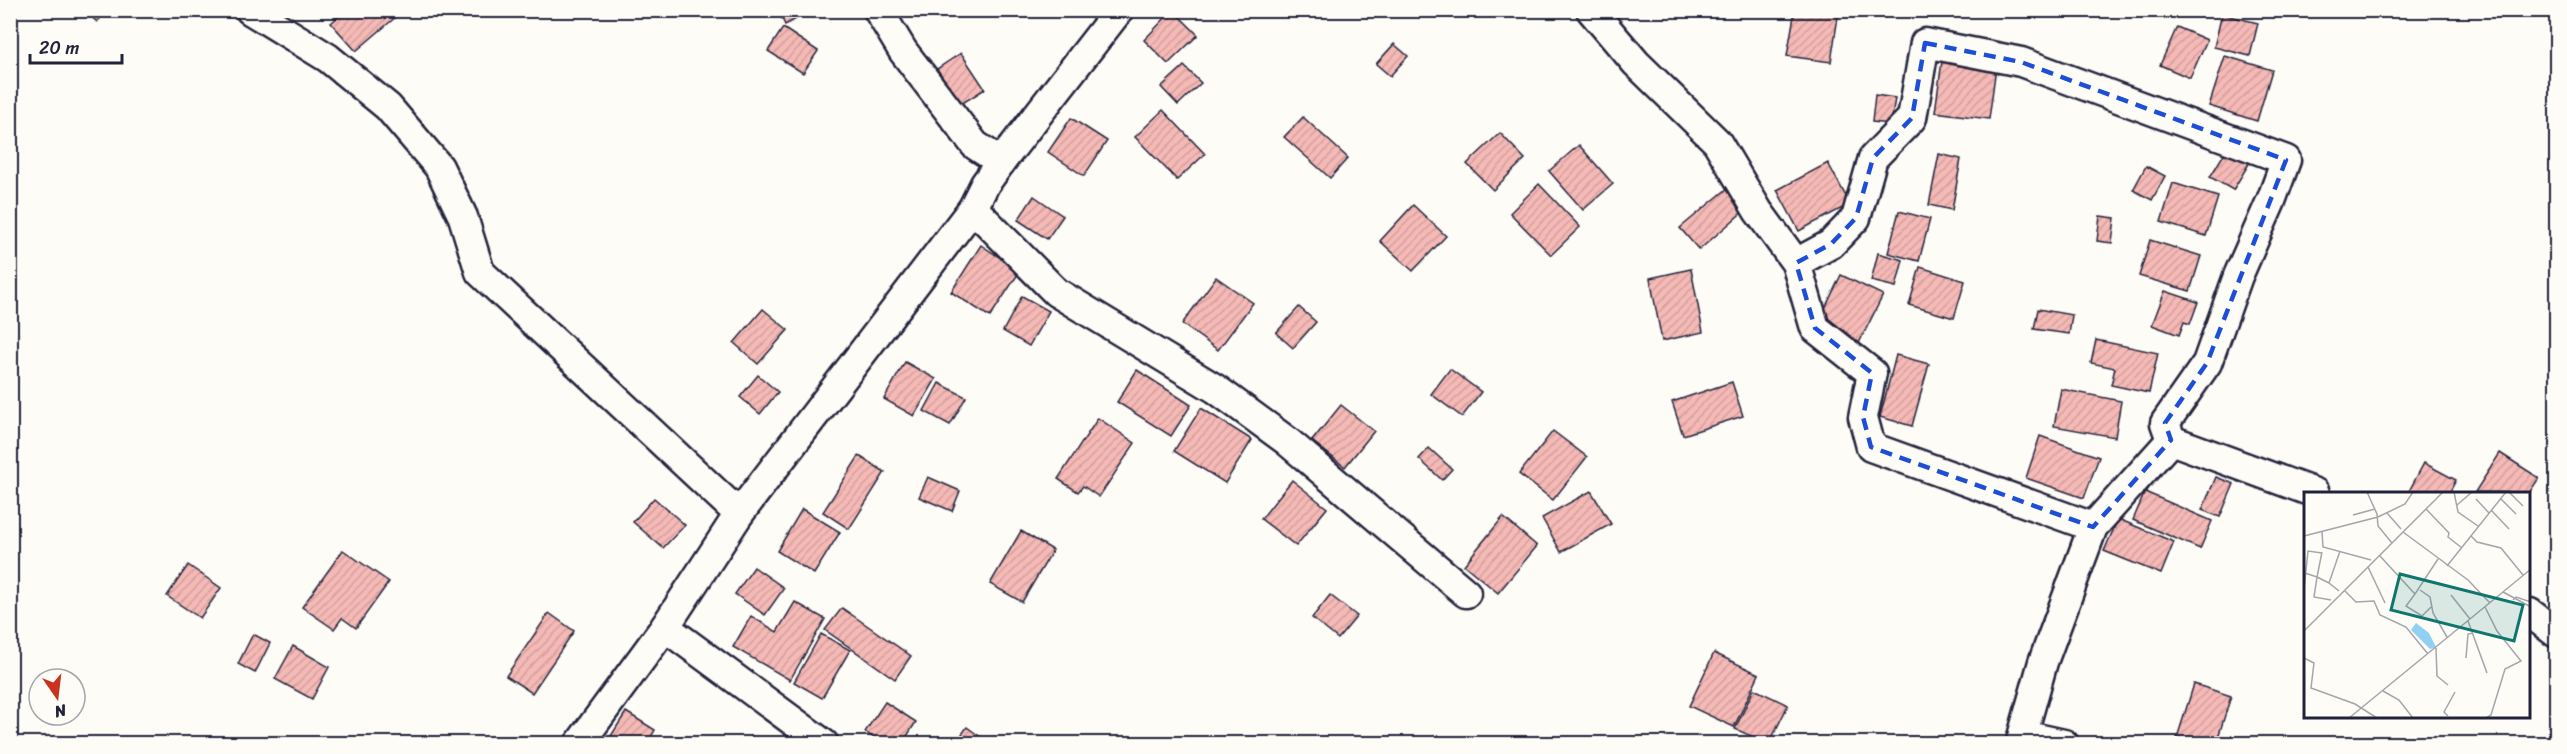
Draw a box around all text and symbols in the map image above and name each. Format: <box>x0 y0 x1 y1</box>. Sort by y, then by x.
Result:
scale bar <box>30 27 122 65</box>
text: 20 m <box>39 32 79 64</box>
inset map <box>2304 492 2531 718</box>
north arrow <box>27 667 87 727</box>
text: N <box>51 695 70 727</box>

